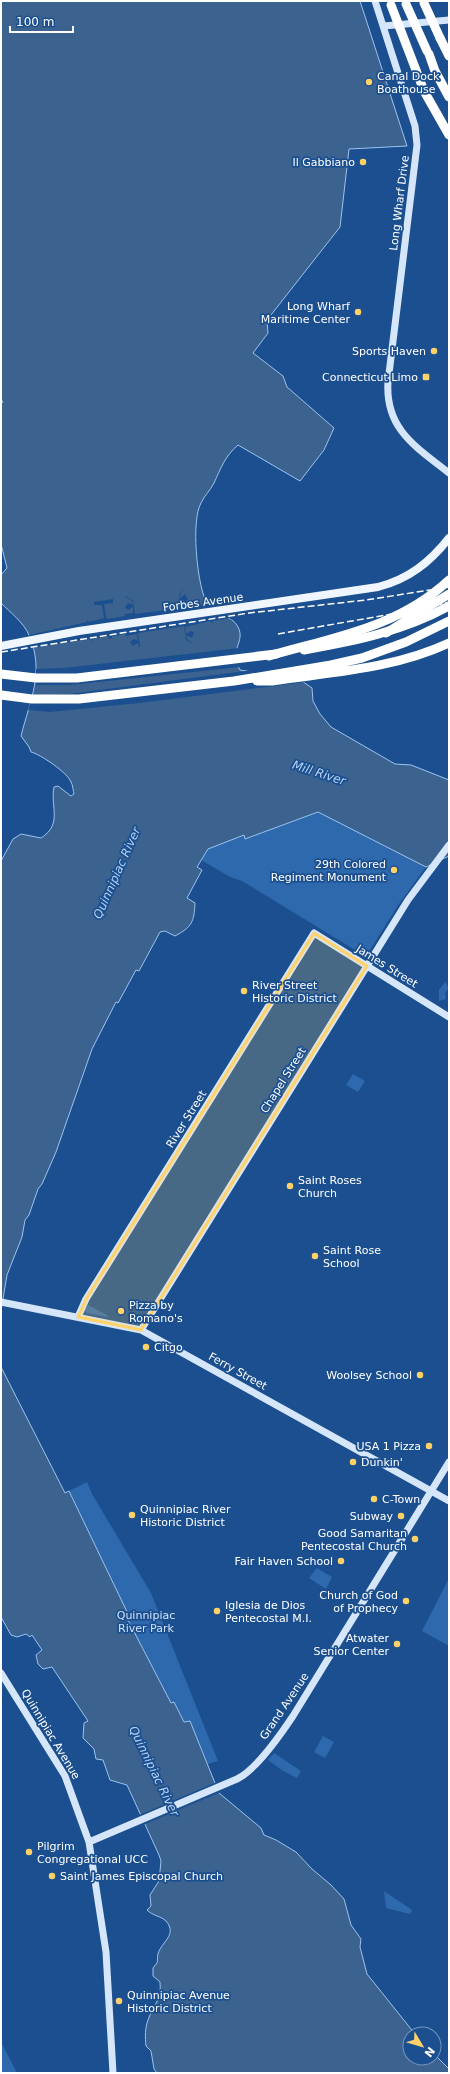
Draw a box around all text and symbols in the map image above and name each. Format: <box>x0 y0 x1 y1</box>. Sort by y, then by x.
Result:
scale bar <box>10 8 73 34</box>
text: 100 m <box>16 15 54 29</box>
place label: Canal Dock Boathouse <box>377 70 440 96</box>
marker: Canal Dock Boathouse <box>364 77 374 87</box>
street label: Long Wharf Drive <box>387 154 412 251</box>
place label: Il Gabbiano <box>292 156 355 169</box>
marker: Il Gabbiano <box>358 157 368 167</box>
place label: Long Wharf Maritime Center <box>261 300 351 326</box>
marker: Long Wharf Maritime Center <box>353 307 363 317</box>
place label: Sports Haven <box>352 345 426 358</box>
marker: Sports Haven <box>429 346 439 356</box>
place label: Connecticut Limo <box>322 371 418 384</box>
marker: Connecticut Limo <box>421 372 431 382</box>
street label: Forbes Avenue <box>162 590 244 615</box>
water label: Mill River <box>291 758 348 789</box>
water label: Quinnipiac River <box>91 824 144 921</box>
place label: 29th Colored Regiment Monument <box>271 858 387 884</box>
marker: 29th Colored Regiment Monument <box>389 865 399 875</box>
street label: James Street <box>353 942 420 991</box>
place label: River Street Historic District <box>252 979 337 1005</box>
marker: River Street Historic District <box>239 986 249 996</box>
street label: Chapel Street <box>258 1044 309 1116</box>
street label: River Street <box>164 1087 210 1150</box>
place label: Saint Roses Church <box>298 1174 362 1200</box>
marker: Saint Roses Church <box>285 1181 295 1191</box>
place label: Saint Rose School <box>323 1244 381 1270</box>
marker: Saint Rose School <box>310 1251 320 1261</box>
place label: Pizza by Romano's <box>129 1299 183 1325</box>
marker: Pizza by Romano's <box>116 1306 126 1316</box>
place label: Citgo <box>154 1341 183 1354</box>
marker: Citgo <box>141 1342 151 1352</box>
street label: Ferry Street <box>206 1350 270 1393</box>
place label: Woolsey School <box>326 1369 412 1382</box>
marker: Woolsey School <box>415 1370 425 1380</box>
place label: USA 1 Pizza <box>357 1440 421 1453</box>
marker: USA 1 Pizza <box>424 1441 434 1451</box>
place label: Dunkin' <box>361 1456 403 1469</box>
marker: Dunkin' <box>348 1457 358 1467</box>
place label: C-Town <box>382 1493 420 1506</box>
marker: C-Town <box>369 1494 379 1504</box>
place label: Quinnipiac River Historic District <box>140 1503 231 1529</box>
marker: Quinnipiac River Historic District <box>127 1510 137 1520</box>
place label: Subway <box>350 1510 393 1523</box>
marker: Subway <box>396 1511 406 1521</box>
place label: Good Samaritan Pentecostal Church <box>301 1527 407 1553</box>
marker: Good Samaritan Pentecostal Church <box>410 1534 420 1544</box>
place label: Fair Haven School <box>235 1555 333 1568</box>
marker: Fair Haven School <box>336 1556 346 1566</box>
place label: Church of God of Prophecy <box>319 1589 398 1615</box>
marker: Church of God of Prophecy <box>401 1596 411 1606</box>
place label: Iglesia de Dios Pentecostal M.I. <box>225 1599 312 1625</box>
marker: Iglesia de Dios Pentecostal M.I. <box>212 1606 222 1616</box>
park label: Quinnipiac River Park <box>117 1609 175 1635</box>
place label: Atwater Senior Center <box>313 1632 389 1658</box>
marker: Atwater Senior Center <box>392 1639 402 1649</box>
street label: Grand Avenue <box>257 1670 312 1742</box>
street label: Quinnipiac Avenue <box>19 1687 83 1782</box>
water label: Quinnipiac River <box>126 1724 182 1819</box>
place label: Pilgrim Congregational UCC <box>37 1840 148 1866</box>
marker: Pilgrim Congregational UCC <box>24 1847 34 1857</box>
place label: Saint James Episcopal Church <box>60 1870 223 1883</box>
marker: Saint James Episcopal Church <box>47 1871 57 1881</box>
place label: Quinnipiac Avenue Historic District <box>127 1989 230 2015</box>
marker: Quinnipiac Avenue Historic District <box>114 1996 124 2006</box>
north arrow <box>402 2026 442 2066</box>
text: N <box>422 2044 437 2059</box>

